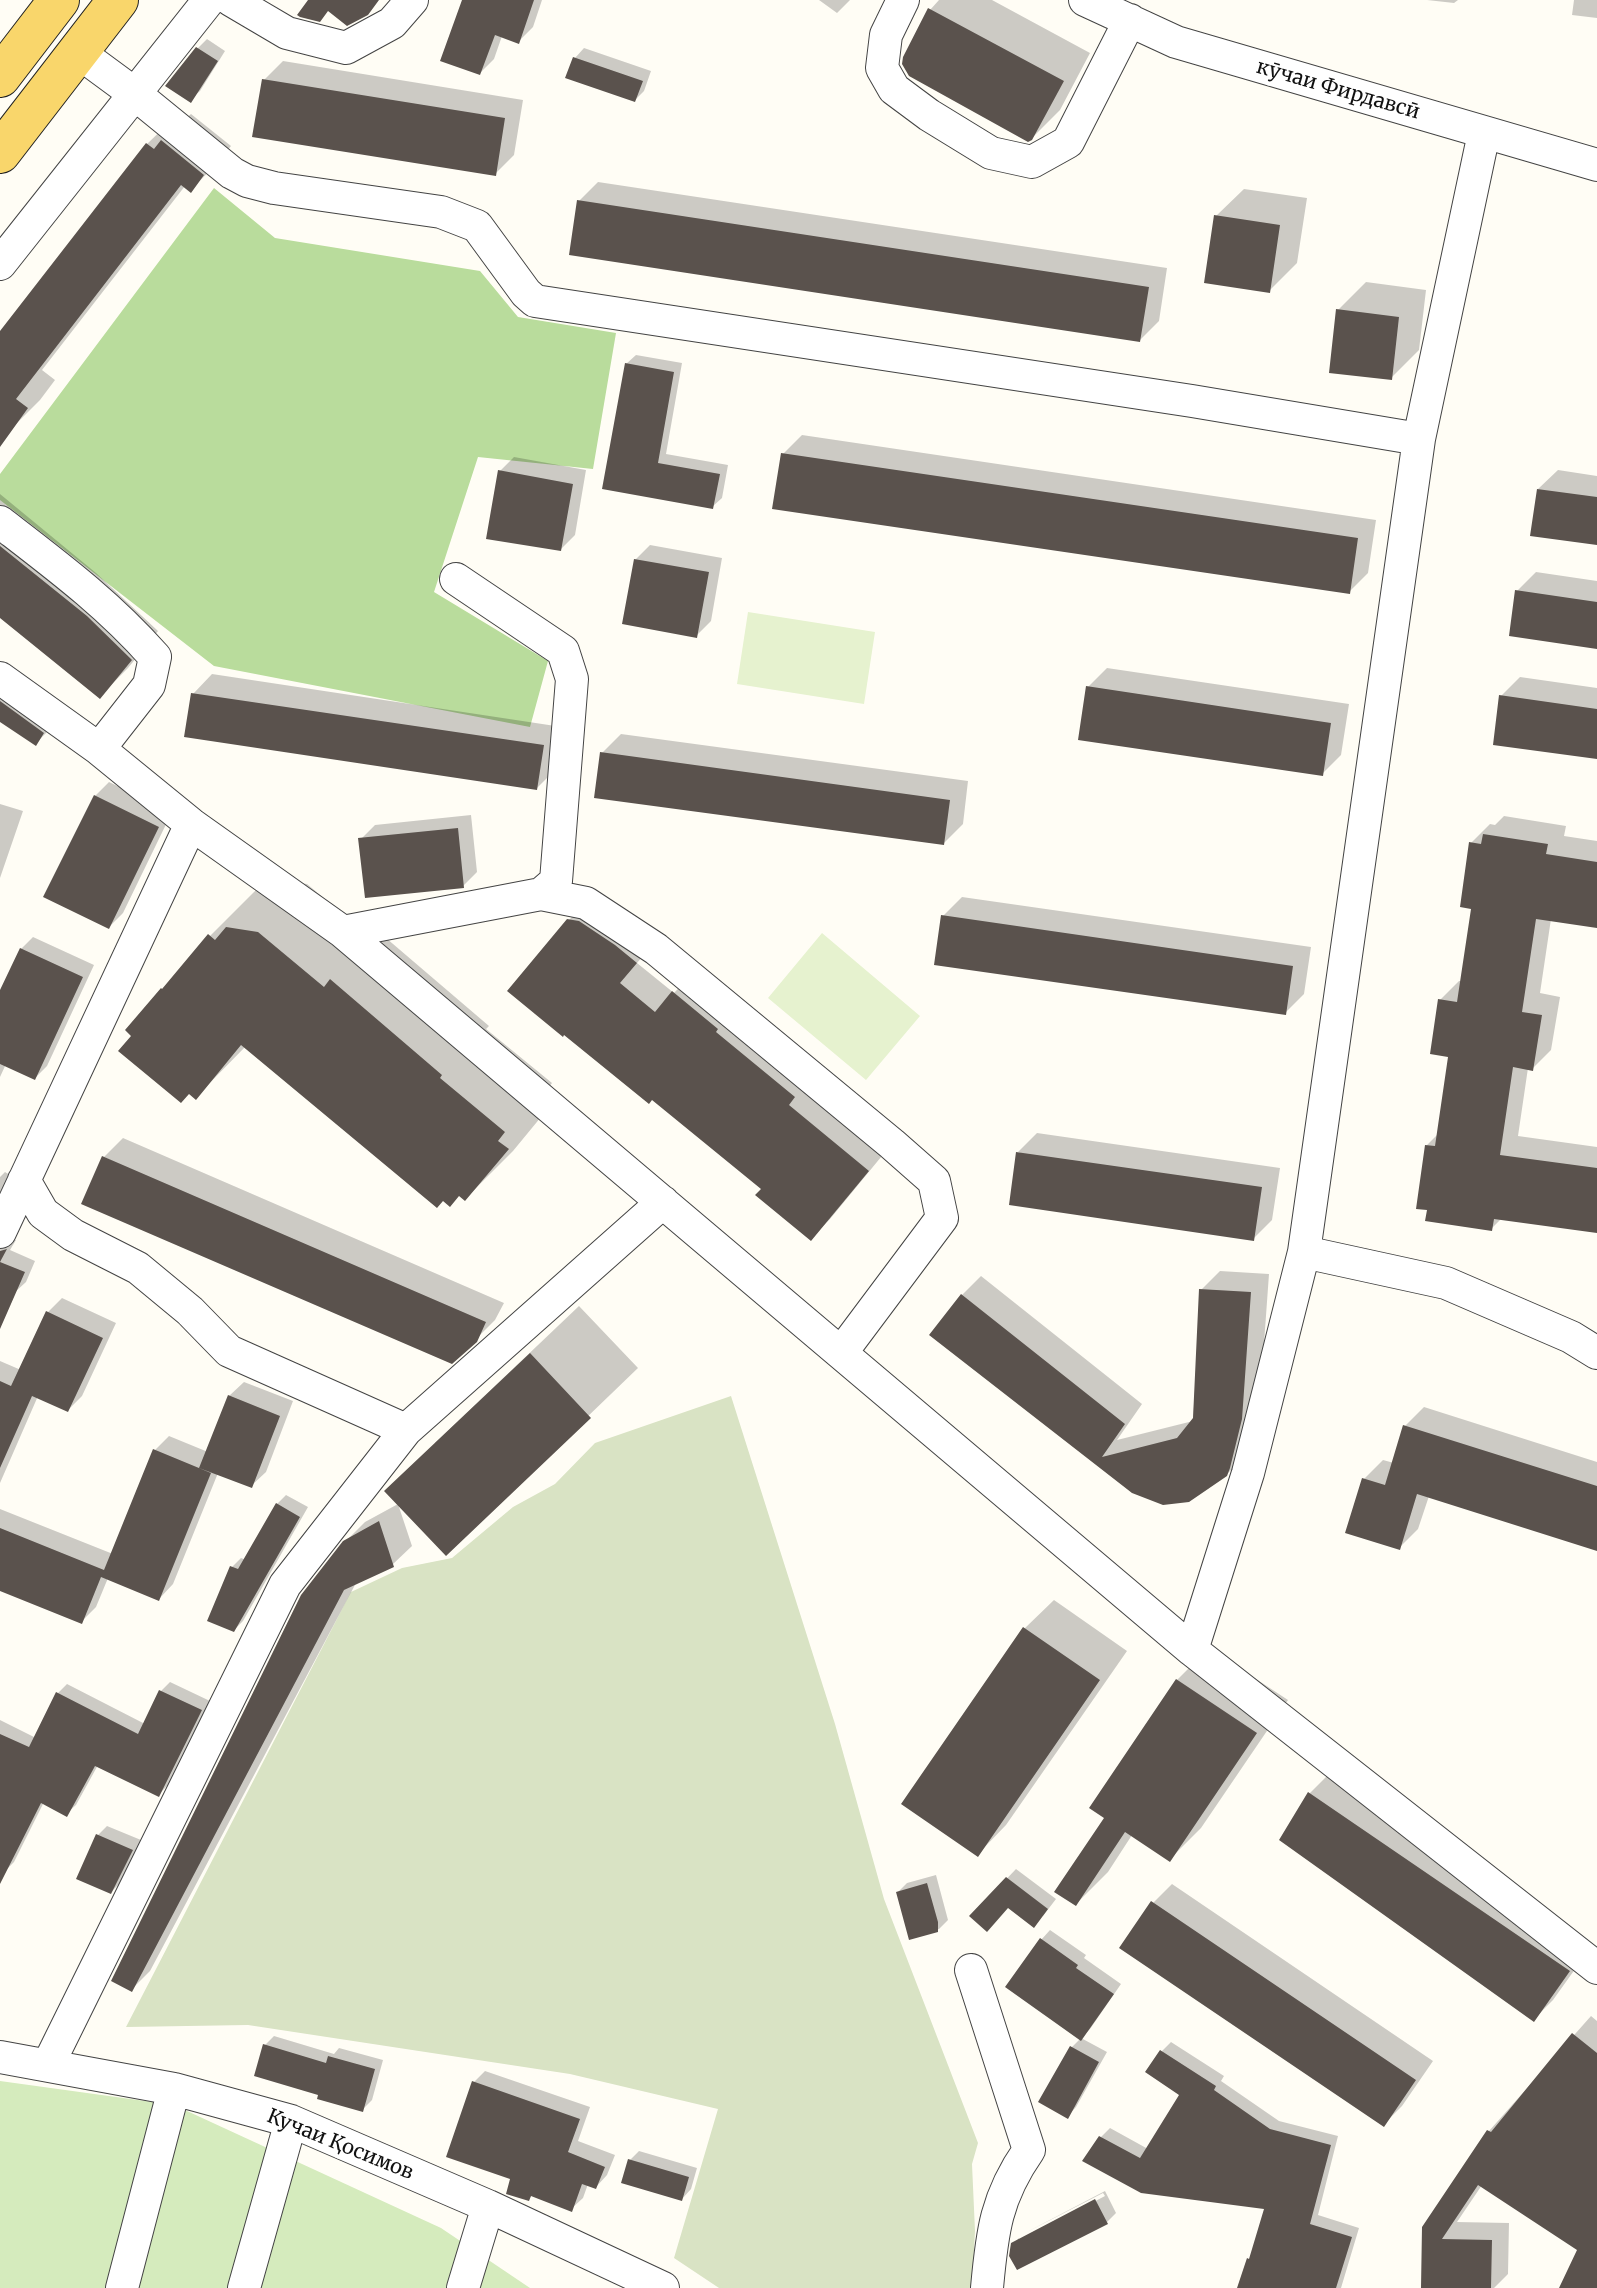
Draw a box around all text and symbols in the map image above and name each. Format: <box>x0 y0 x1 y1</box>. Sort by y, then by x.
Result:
street label: кӯчаи Фирдавсӣ <box>1254 55 1422 125</box>
street label: Кучаи Қосимов <box>263 2105 417 2185</box>

